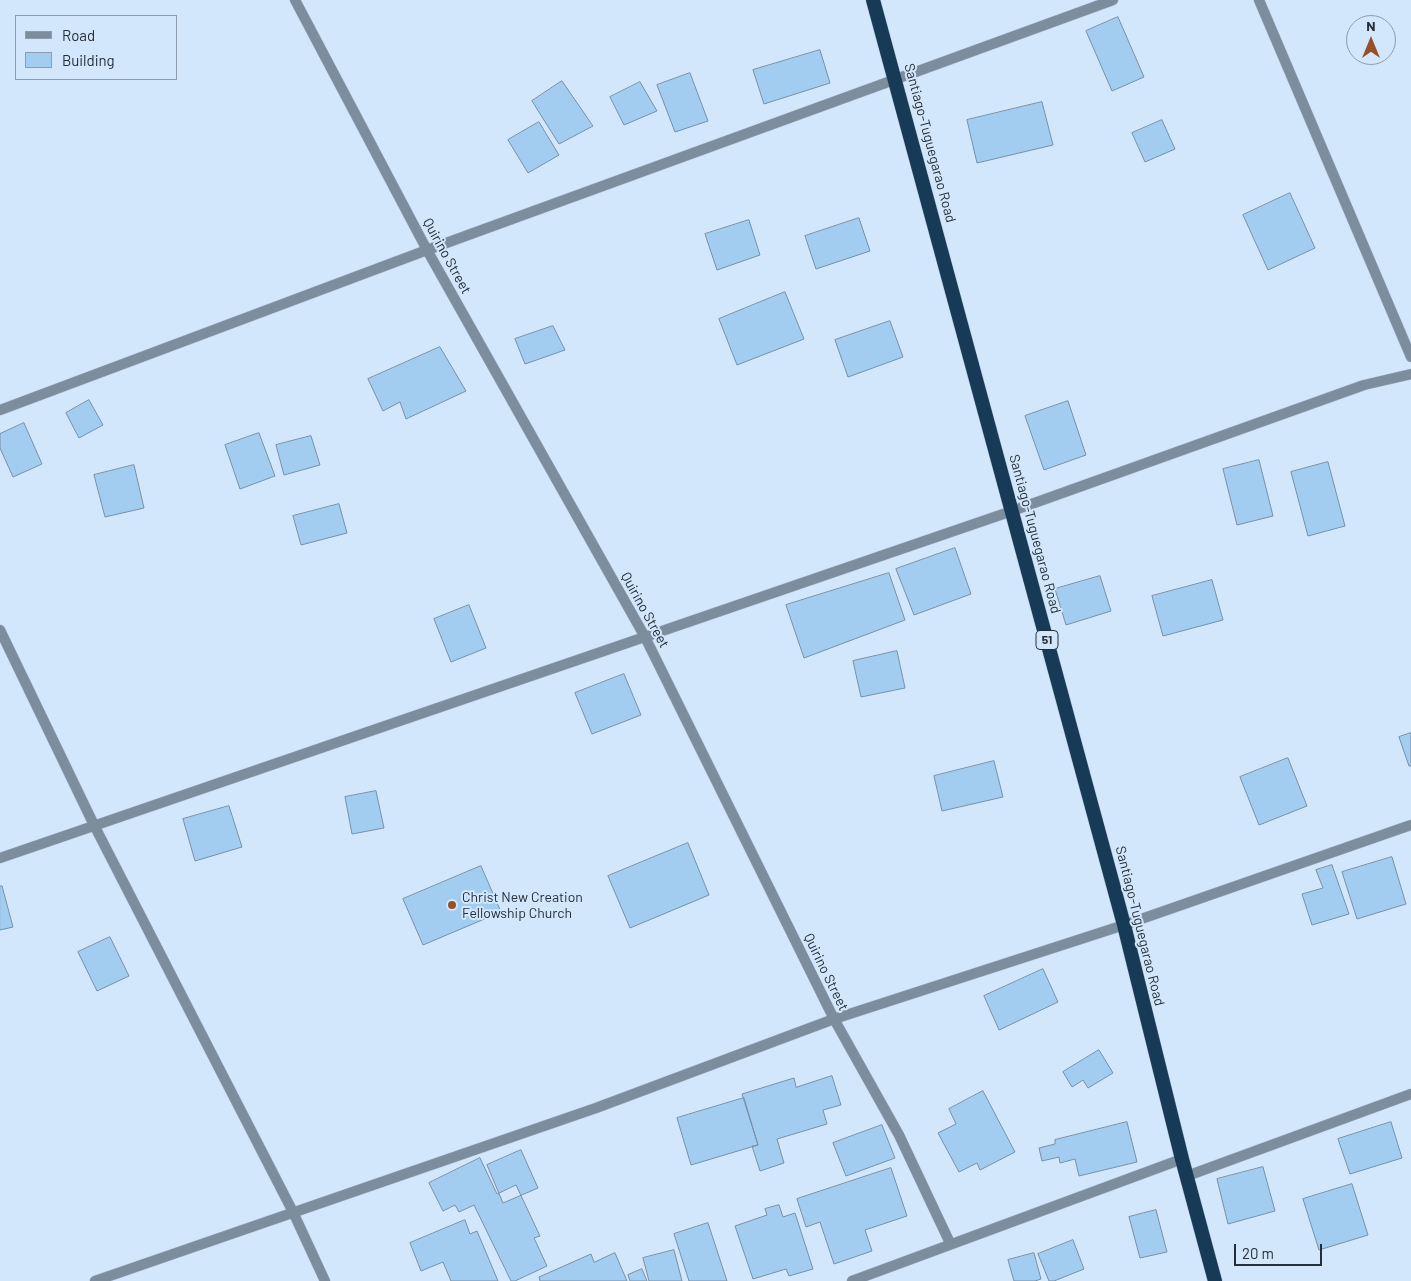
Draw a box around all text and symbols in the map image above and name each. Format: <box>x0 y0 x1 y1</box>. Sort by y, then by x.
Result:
legend <box>15 15 178 80</box>
north arrow <box>1346 15 1396 65</box>
text: N <box>1366 17 1376 34</box>
text: Road <box>62 26 95 44</box>
text: Building <box>62 51 115 69</box>
street label: Santiago-Tuguegarao Road <box>901 62 959 224</box>
street label: Quirino Street <box>419 215 475 297</box>
street label: Santiago-Tuguegarao Road <box>1006 453 1064 615</box>
street label: Quirino Street <box>617 569 673 651</box>
road number: 51 <box>1036 630 1058 650</box>
street label: Santiago-Tuguegarao Road <box>1112 844 1168 1008</box>
place label: Christ New Creation Fellowship Church <box>462 889 583 922</box>
marker: Christ New Creation Fellowship Church <box>446 899 458 911</box>
street label: Quirino Street <box>800 931 852 1013</box>
scale bar <box>1236 1234 1324 1266</box>
text: 20 m <box>1242 1244 1274 1262</box>

